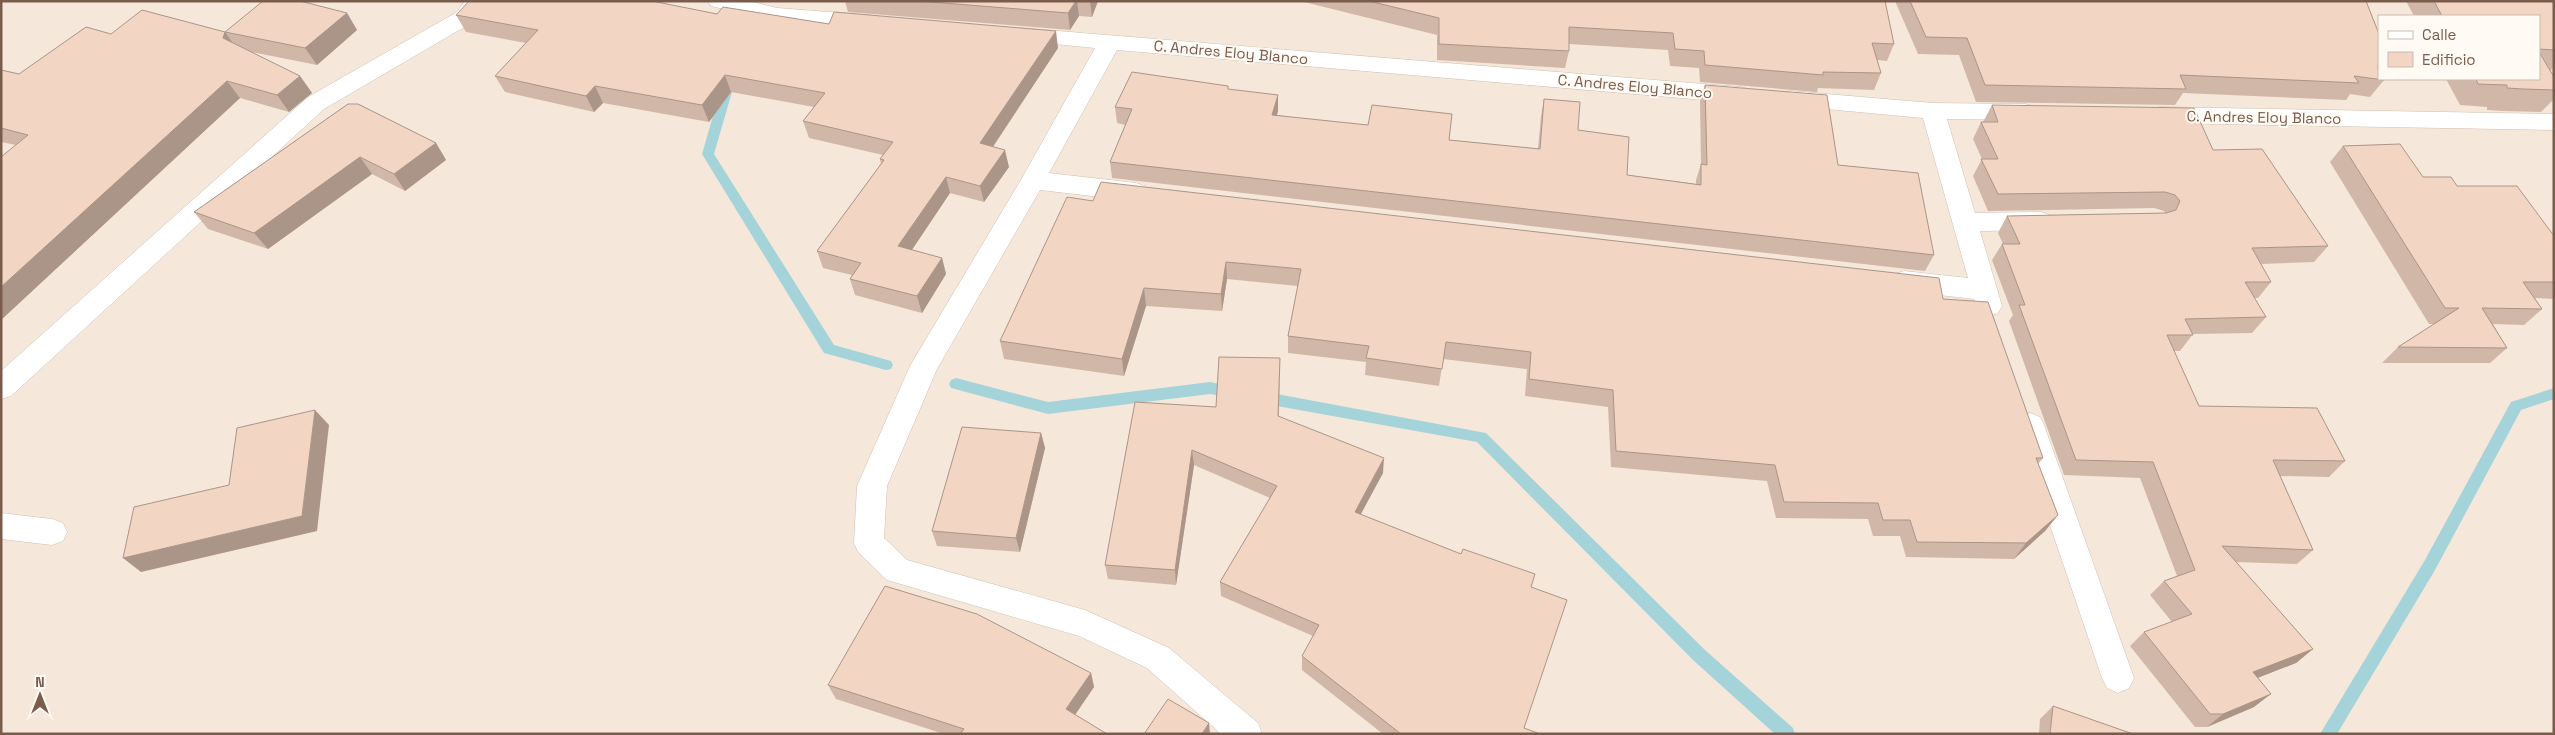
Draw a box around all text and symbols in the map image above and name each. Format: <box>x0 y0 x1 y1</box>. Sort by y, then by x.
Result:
legend <box>2378 15 2540 80</box>
text: Calle <box>2422 25 2457 44</box>
street label: C. Andres Eloy Blanco <box>1153 36 1309 68</box>
text: Edificio <box>2422 50 2476 69</box>
street label: C. Andres Eloy Blanco <box>1557 70 1713 102</box>
street label: C. Andres Eloy Blanco <box>2186 106 2342 128</box>
north arrow <box>15 670 65 720</box>
text: N <box>35 673 45 691</box>

